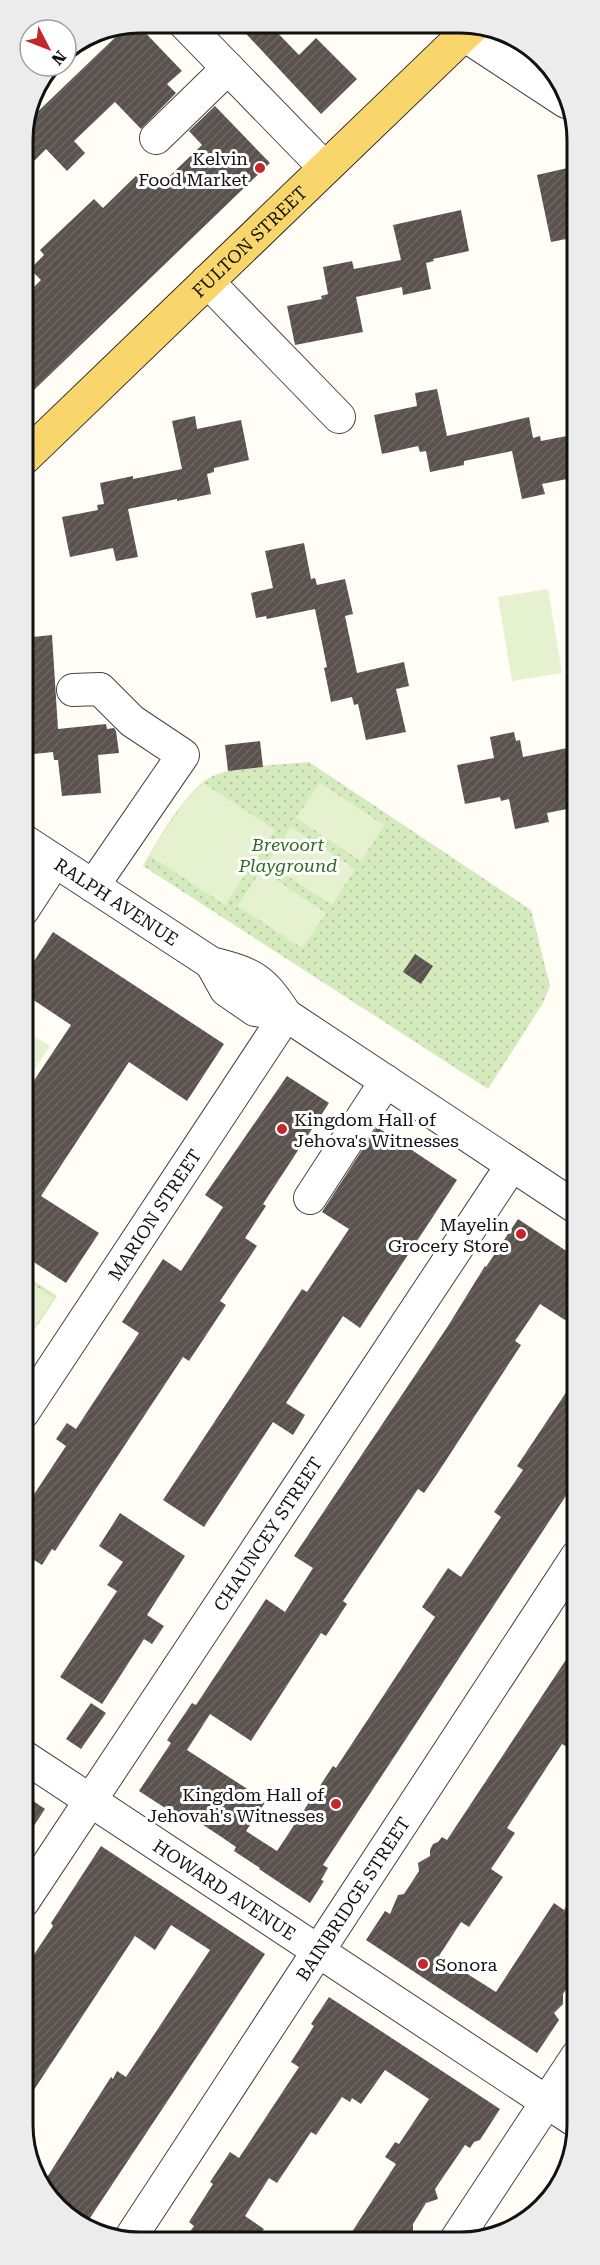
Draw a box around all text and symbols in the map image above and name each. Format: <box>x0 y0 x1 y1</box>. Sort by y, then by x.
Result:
north arrow <box>18 18 78 78</box>
text: N <box>48 47 70 69</box>
place label: Kelvin Food Market <box>138 148 248 190</box>
marker: Kelvin Food Market <box>253 161 267 175</box>
street label: FULTON STREET <box>188 181 311 301</box>
park label: Brevoort Playground <box>238 834 337 876</box>
street label: RALPH AVENUE <box>51 853 183 949</box>
place label: Kingdom Hall of Jehova's Witnesses <box>294 1109 459 1151</box>
marker: Kingdom Hall of Jehova's Witnesses <box>275 1122 289 1136</box>
street label: MARION STREET <box>103 1145 205 1284</box>
place label: Mayelin Grocery Store <box>388 1214 509 1256</box>
marker: Mayelin Grocery Store <box>514 1227 528 1241</box>
street label: CHAUNCEY STREET <box>209 1453 326 1615</box>
place label: Kingdom Hall of Jehovah's Witnesses <box>147 1784 325 1826</box>
marker: Kingdom Hall of Jehovah's Witnesses <box>329 1797 343 1811</box>
street label: BAINBRIDGE STREET <box>291 1813 414 1985</box>
street label: HOWARD AVENUE <box>150 1835 300 1944</box>
place label: Sonora <box>435 1954 497 1975</box>
marker: Sonora <box>416 1957 430 1971</box>

